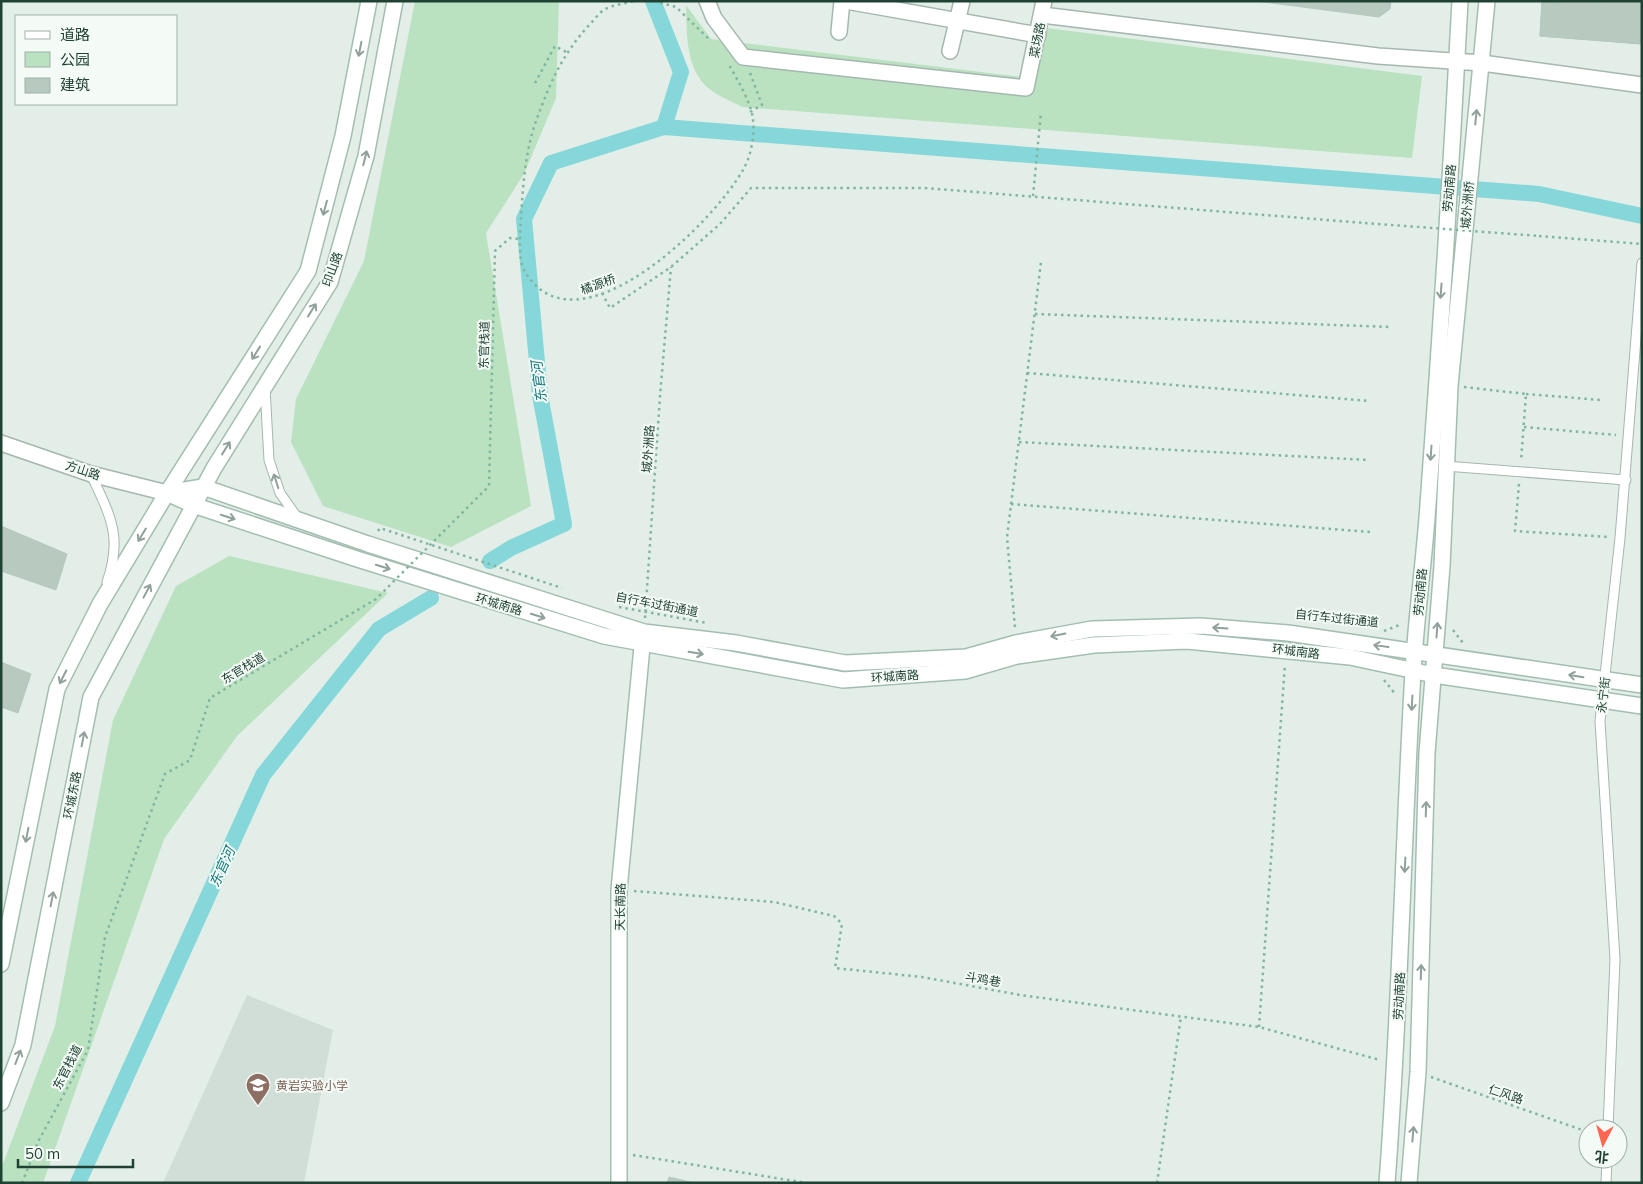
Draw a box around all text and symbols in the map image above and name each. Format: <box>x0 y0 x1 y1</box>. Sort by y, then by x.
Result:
legend <box>15 15 178 105</box>
street label: 菜场路 <box>1026 21 1048 59</box>
text: 道路 <box>60 25 90 44</box>
one-way arrow <box>355 41 364 57</box>
text: 公园 <box>60 50 90 69</box>
text: 建筑 <box>60 75 90 94</box>
one-way arrow <box>1471 109 1481 125</box>
one-way arrow <box>361 150 370 166</box>
street label: 劳动南路 <box>1439 163 1459 213</box>
street label: 城外洲桥 <box>1457 180 1477 230</box>
one-way arrow <box>319 199 329 215</box>
street label: 印山路 <box>319 250 345 288</box>
street label: 橘源桥 <box>579 271 617 297</box>
one-way arrow <box>1437 283 1446 299</box>
one-way arrow <box>308 304 318 318</box>
street label: 东官栈道 <box>476 321 492 369</box>
one-way arrow <box>251 346 261 360</box>
water label: 东官河 <box>527 357 550 404</box>
street label: 城外洲路 <box>639 425 657 473</box>
one-way arrow <box>222 442 232 456</box>
one-way arrow <box>1427 445 1436 461</box>
street label: 方山路 <box>64 457 102 483</box>
one-way arrow <box>270 473 280 489</box>
one-way arrow <box>220 513 236 522</box>
one-way arrow <box>136 527 146 541</box>
one-way arrow <box>374 563 390 573</box>
street label: 劳动南路 <box>1410 567 1430 617</box>
one-way arrow <box>142 584 152 599</box>
street label: 自行车过街通道 <box>614 589 700 619</box>
street label: 环城南路 <box>474 590 524 618</box>
street label: 自行车过街通道 <box>1294 606 1380 630</box>
one-way arrow <box>530 611 546 621</box>
one-way arrow <box>1433 622 1442 638</box>
one-way arrow <box>1212 623 1228 632</box>
one-way arrow <box>1050 631 1066 641</box>
one-way arrow <box>1373 640 1389 650</box>
street label: 环城南路 <box>1271 641 1321 661</box>
one-way arrow <box>687 648 703 658</box>
street label: 东官栈道 <box>219 649 267 687</box>
street label: 环城南路 <box>871 667 919 685</box>
one-way arrow <box>58 669 67 684</box>
one-way arrow <box>1569 670 1585 680</box>
street label: 永宁街 <box>1593 676 1613 714</box>
one-way arrow <box>1407 694 1416 710</box>
one-way arrow <box>78 731 88 747</box>
street label: 环城东路 <box>60 770 84 820</box>
one-way arrow <box>1421 802 1430 818</box>
one-way arrow <box>21 826 31 842</box>
water label: 东官河 <box>205 841 240 890</box>
one-way arrow <box>1400 857 1409 873</box>
street label: 天长南路 <box>612 883 628 931</box>
one-way arrow <box>47 891 57 907</box>
one-way arrow <box>1416 964 1425 980</box>
street label: 斗鸡巷 <box>964 968 1002 990</box>
street label: 劳动南路 <box>1390 972 1408 1020</box>
street label: 东官栈道 <box>49 1042 85 1092</box>
one-way arrow <box>15 1050 24 1065</box>
school or university icon: 黄岩实验小学 <box>245 1072 271 1106</box>
place label: 黄岩实验小学 <box>276 1078 348 1093</box>
street label: 仁风路 <box>1487 1081 1525 1107</box>
north arrow <box>1578 1119 1628 1169</box>
one-way arrow <box>1408 1126 1417 1142</box>
scale bar <box>18 1136 132 1168</box>
text: 50 m <box>25 1144 60 1163</box>
text: 北 <box>1594 1147 1610 1167</box>

